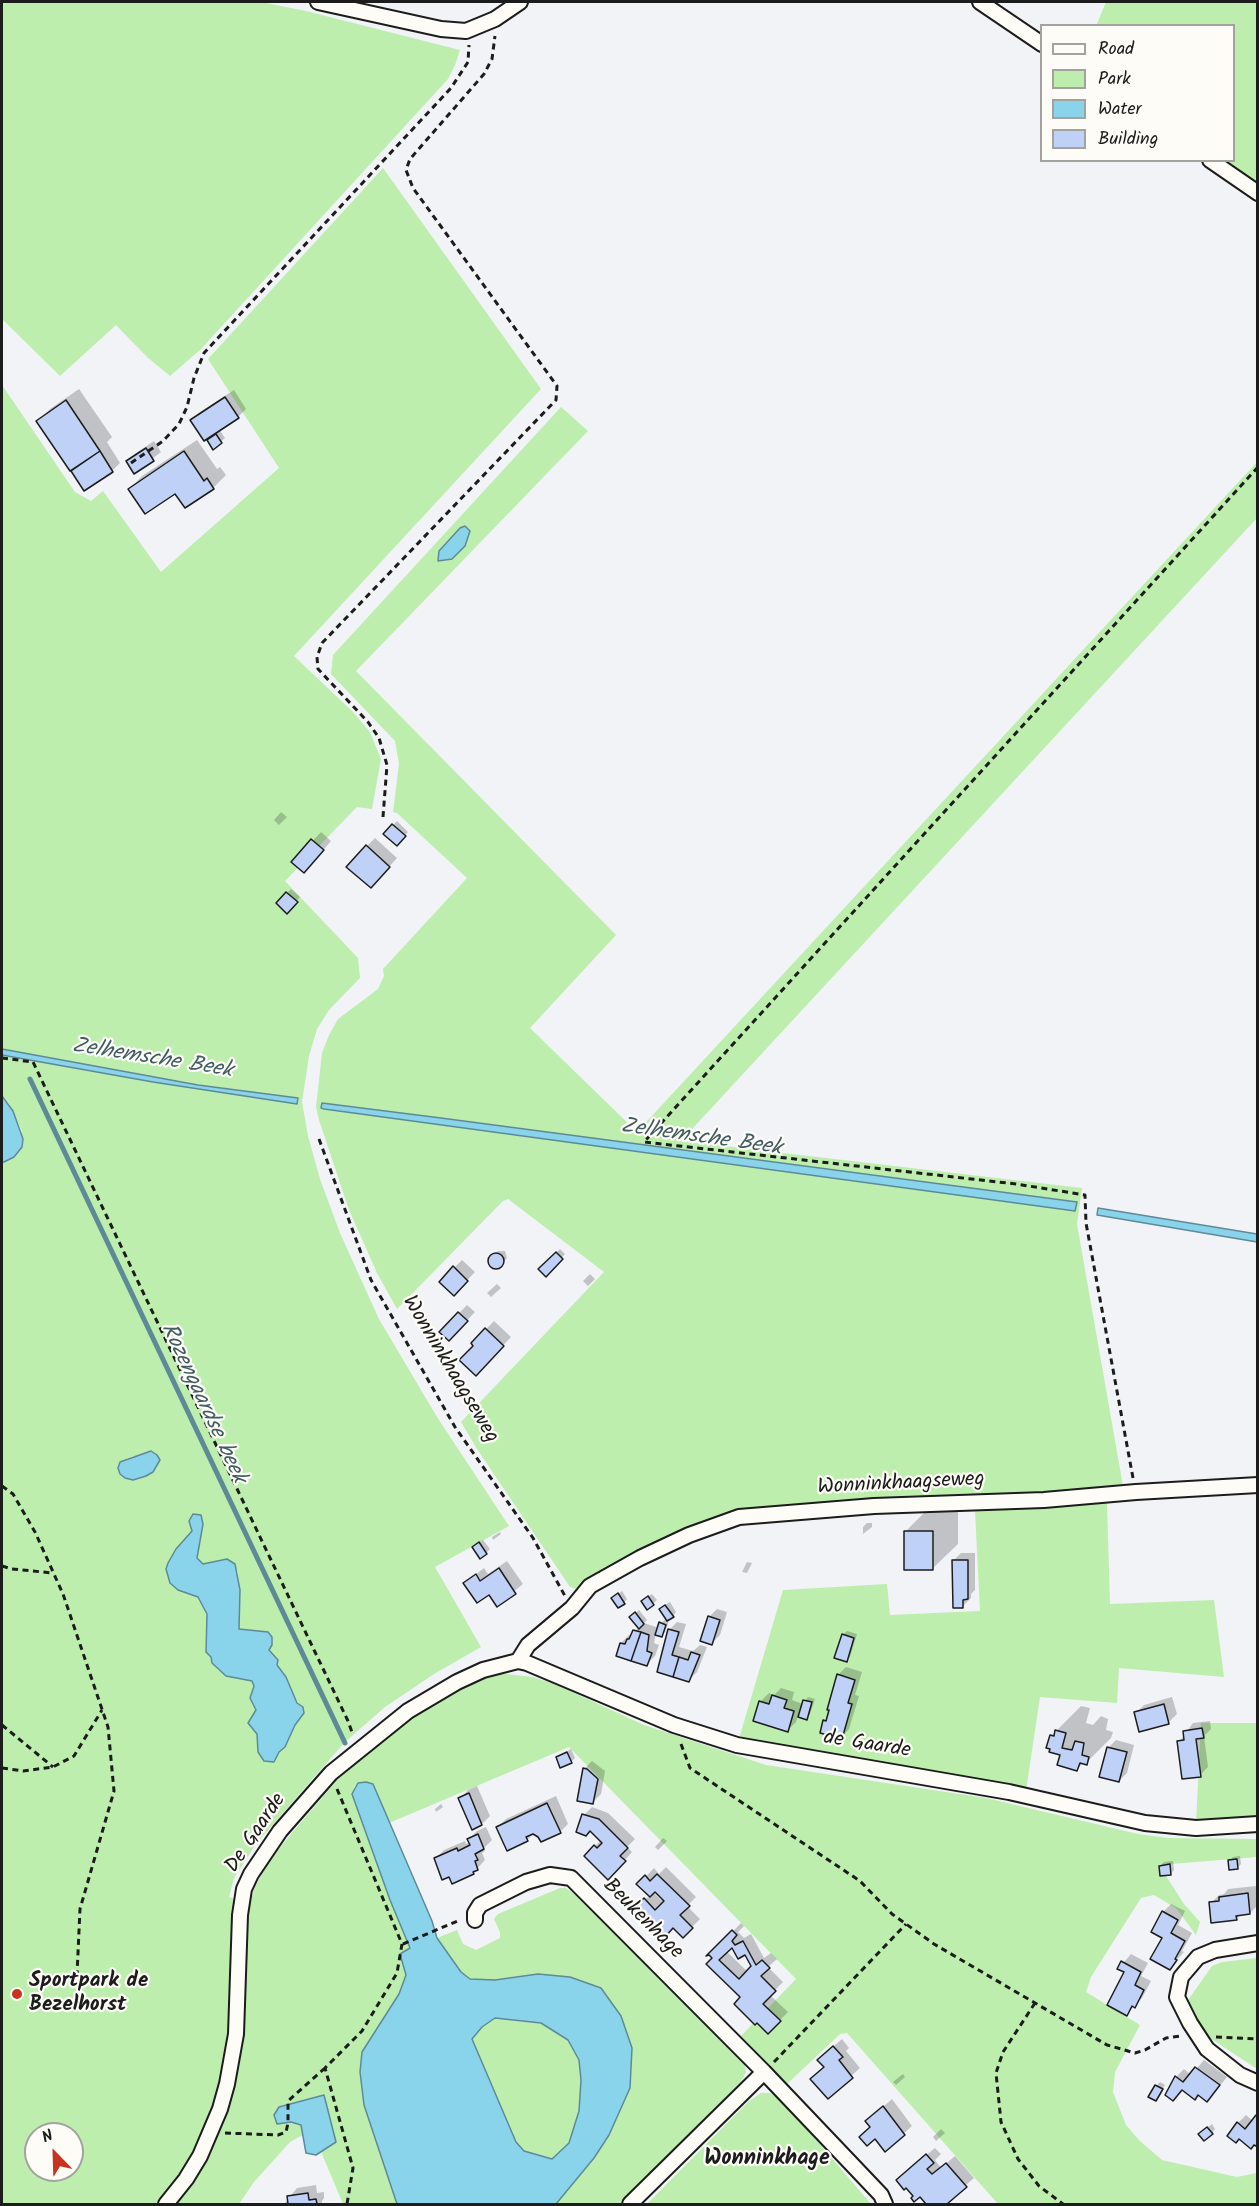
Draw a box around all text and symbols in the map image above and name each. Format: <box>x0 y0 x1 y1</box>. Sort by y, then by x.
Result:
legend <box>1040 24 1235 162</box>
text: Road <box>1098 35 1134 64</box>
text: Park <box>1098 65 1131 94</box>
text: Water <box>1098 95 1142 124</box>
text: Building <box>1098 125 1158 154</box>
water label: Zelhemsche Beek <box>70 1034 234 1086</box>
water label: Zelhemsche Beek <box>619 1115 783 1163</box>
street label: Wonninkhaagseweg <box>395 1292 503 1448</box>
water label: Rozengaardse beek <box>153 1320 251 1488</box>
street label: Wonninkhaagseweg <box>817 1468 985 1502</box>
street label: de Gaarde <box>822 1727 912 1765</box>
street label: De Gaarde <box>221 1789 293 1879</box>
street label: Beukenhage <box>596 1874 688 1966</box>
place label: Sportpark de Bezelhorst <box>29 1969 148 2019</box>
marker: Sportpark de Bezelhorst <box>10 1987 24 2001</box>
north arrow <box>24 2122 84 2182</box>
text: N <box>38 2123 57 2150</box>
district label: Wonninkhage <box>704 2147 830 2173</box>

